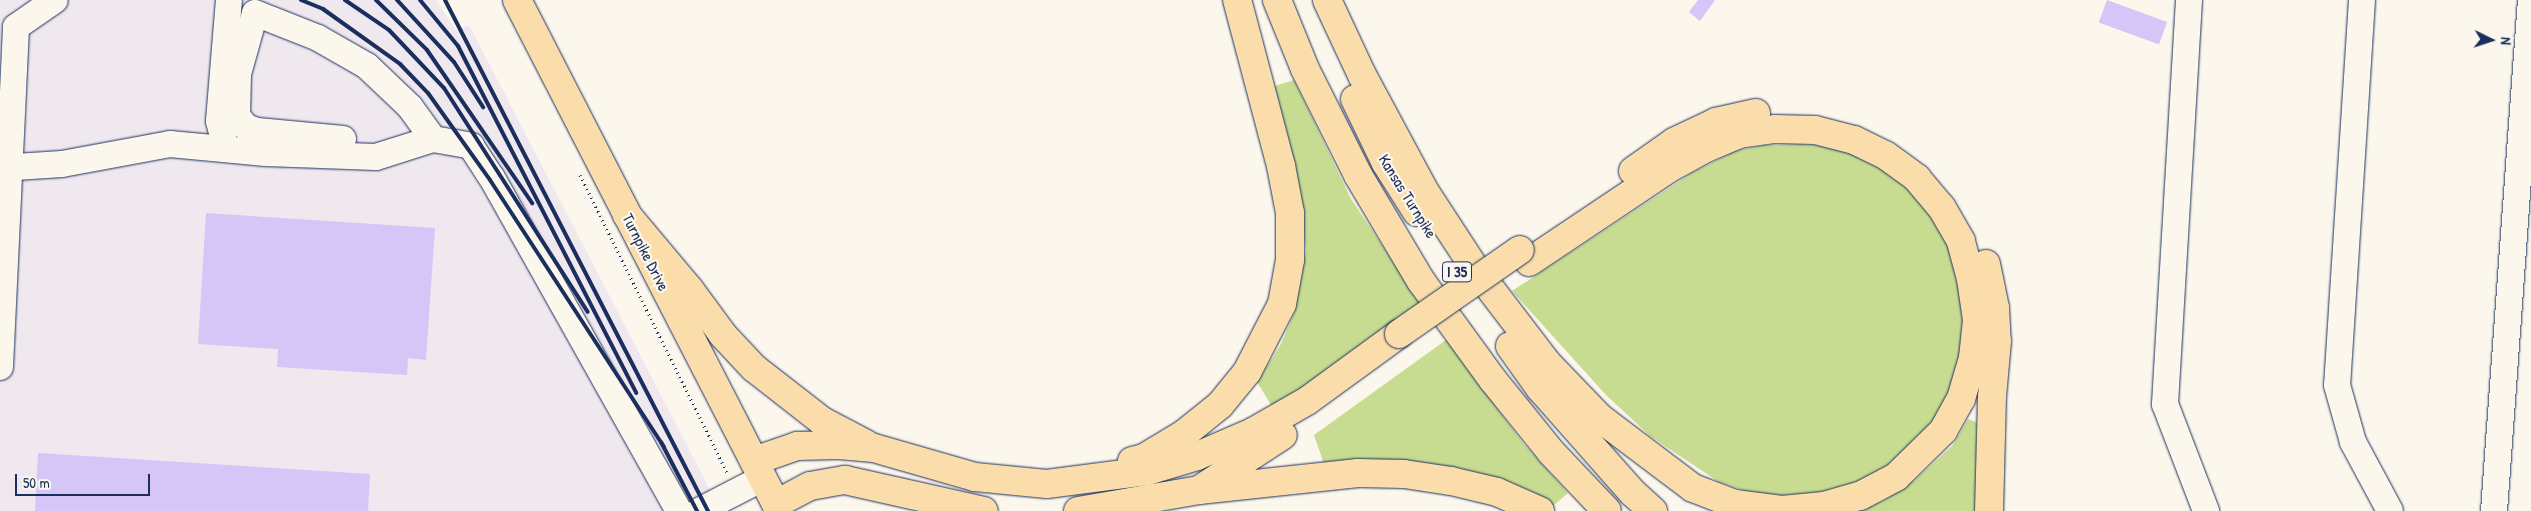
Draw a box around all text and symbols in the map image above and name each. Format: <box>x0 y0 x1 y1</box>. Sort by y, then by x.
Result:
north arrow <box>2466 15 2516 65</box>
text: N <box>2497 37 2516 45</box>
street label: Kansas Turnpike <box>1375 151 1441 241</box>
street label: Turnpike Drive <box>618 210 674 294</box>
road number: I 35 <box>1441 260 1473 284</box>
scale bar <box>18 464 152 496</box>
text: 50 m <box>23 472 50 493</box>

